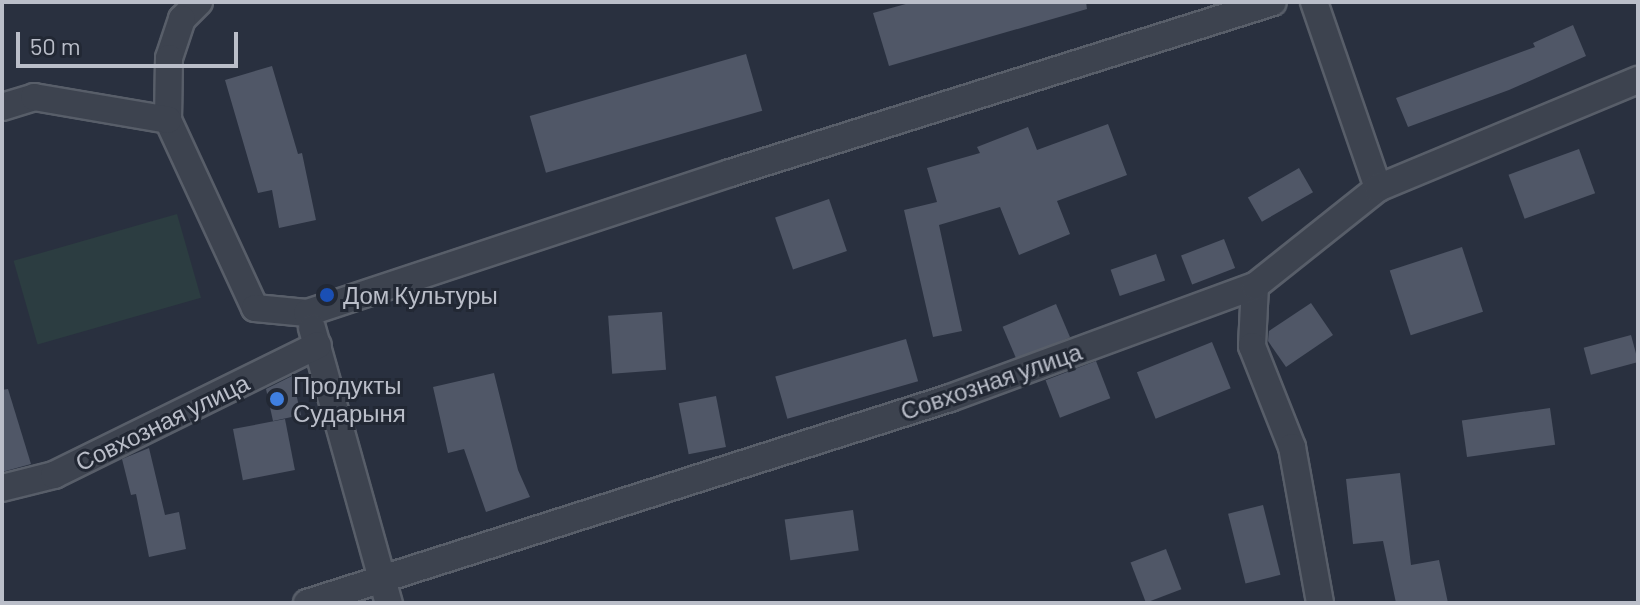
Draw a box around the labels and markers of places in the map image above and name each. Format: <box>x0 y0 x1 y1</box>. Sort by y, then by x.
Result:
place label: Дом Культуры <box>343 281 498 309</box>
marker: Дом Культуры <box>318 286 336 304</box>
place label: Продукты Сударыня <box>293 371 406 427</box>
marker: Продукты Сударыня <box>268 390 286 408</box>

